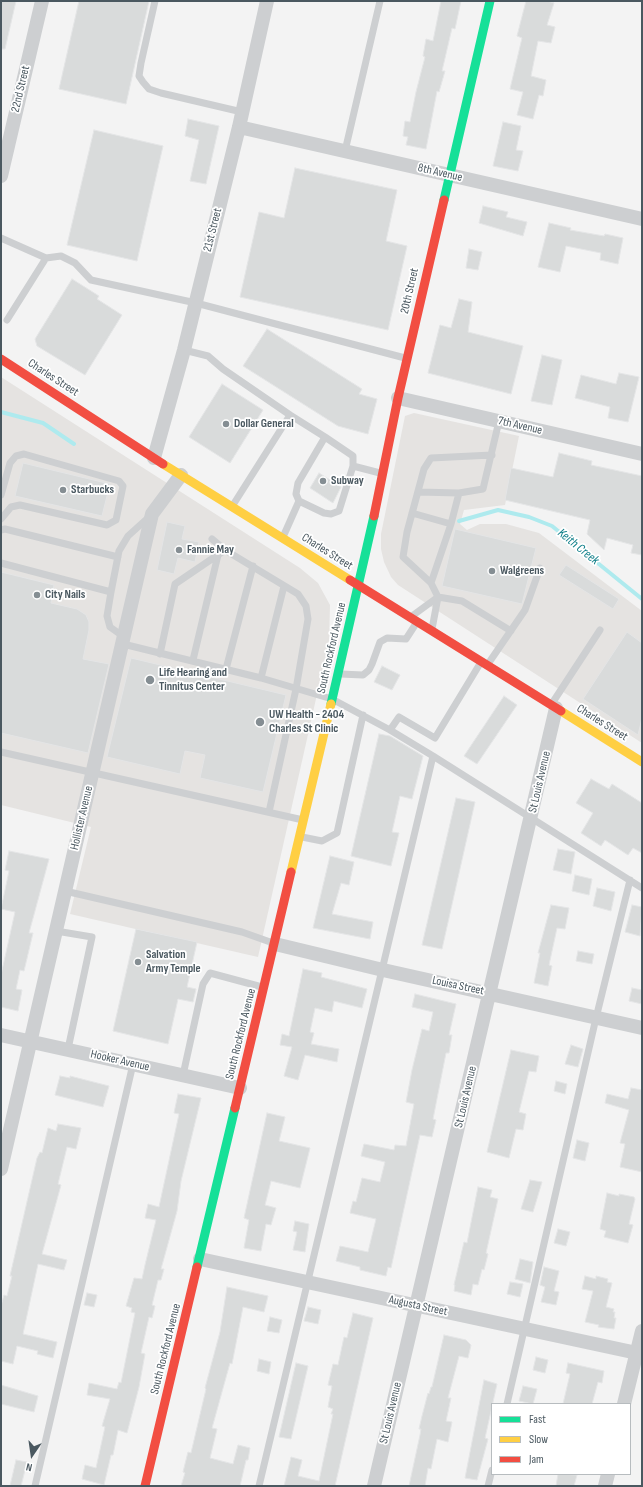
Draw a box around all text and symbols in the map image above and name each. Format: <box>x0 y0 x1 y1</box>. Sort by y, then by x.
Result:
street label: 22nd Street <box>9 64 33 114</box>
street label: 8th Avenue <box>416 161 464 185</box>
street label: 21st Street <box>201 207 225 253</box>
street label: 20th Street <box>398 267 422 315</box>
street label: Charles Street <box>25 356 81 400</box>
street label: 7th Avenue <box>496 414 544 438</box>
place label: Dollar General <box>234 417 294 431</box>
marker: Dollar General <box>221 419 231 429</box>
place label: Subway <box>331 474 364 488</box>
marker: Subway <box>318 476 328 486</box>
place label: Starbucks <box>71 483 114 497</box>
marker: Starbucks <box>58 485 68 495</box>
water label: Keith Creek <box>554 526 602 568</box>
street label: Charles Street <box>299 531 355 573</box>
place label: Fannie May <box>187 543 234 557</box>
marker: Fannie May <box>174 545 184 555</box>
place label: Walgreens <box>500 564 544 578</box>
marker: Walgreens <box>487 566 497 576</box>
place label: City Nails <box>45 588 85 602</box>
marker: City Nails <box>32 590 42 600</box>
street label: South Rockford Avenue <box>314 601 350 695</box>
place label: Life Hearing and Tinnitus Center <box>159 666 227 694</box>
marker: Life Hearing and Tinnitus Center <box>144 674 156 686</box>
street label: Charles Street <box>574 702 630 744</box>
place label: UW Health - 2404 Charles St Clinic <box>269 708 344 736</box>
marker: UW Health - 2404 Charles St Clinic <box>254 716 266 728</box>
street label: St Louis Avenue <box>526 750 554 814</box>
street label: Hollister Avenue <box>68 785 96 851</box>
place label: Salvation Army Temple <box>146 948 201 976</box>
marker: Salvation Army Temple <box>133 957 143 967</box>
street label: Louisa Street <box>431 973 485 999</box>
street label: South Rockford Avenue <box>223 987 259 1081</box>
street label: Hooker Avenue <box>89 1047 151 1075</box>
street label: St Louis Avenue <box>452 1065 480 1129</box>
street label: Augusta Street <box>387 1293 449 1319</box>
street label: South Rockford Avenue <box>148 1302 184 1396</box>
street label: St Louis Avenue <box>377 1381 405 1445</box>
legend <box>491 1403 631 1475</box>
text: Fast <box>529 1412 546 1427</box>
text: Slow <box>529 1432 548 1447</box>
north arrow <box>12 1435 52 1475</box>
text: Jam <box>529 1452 544 1467</box>
text: N <box>25 1460 34 1474</box>

